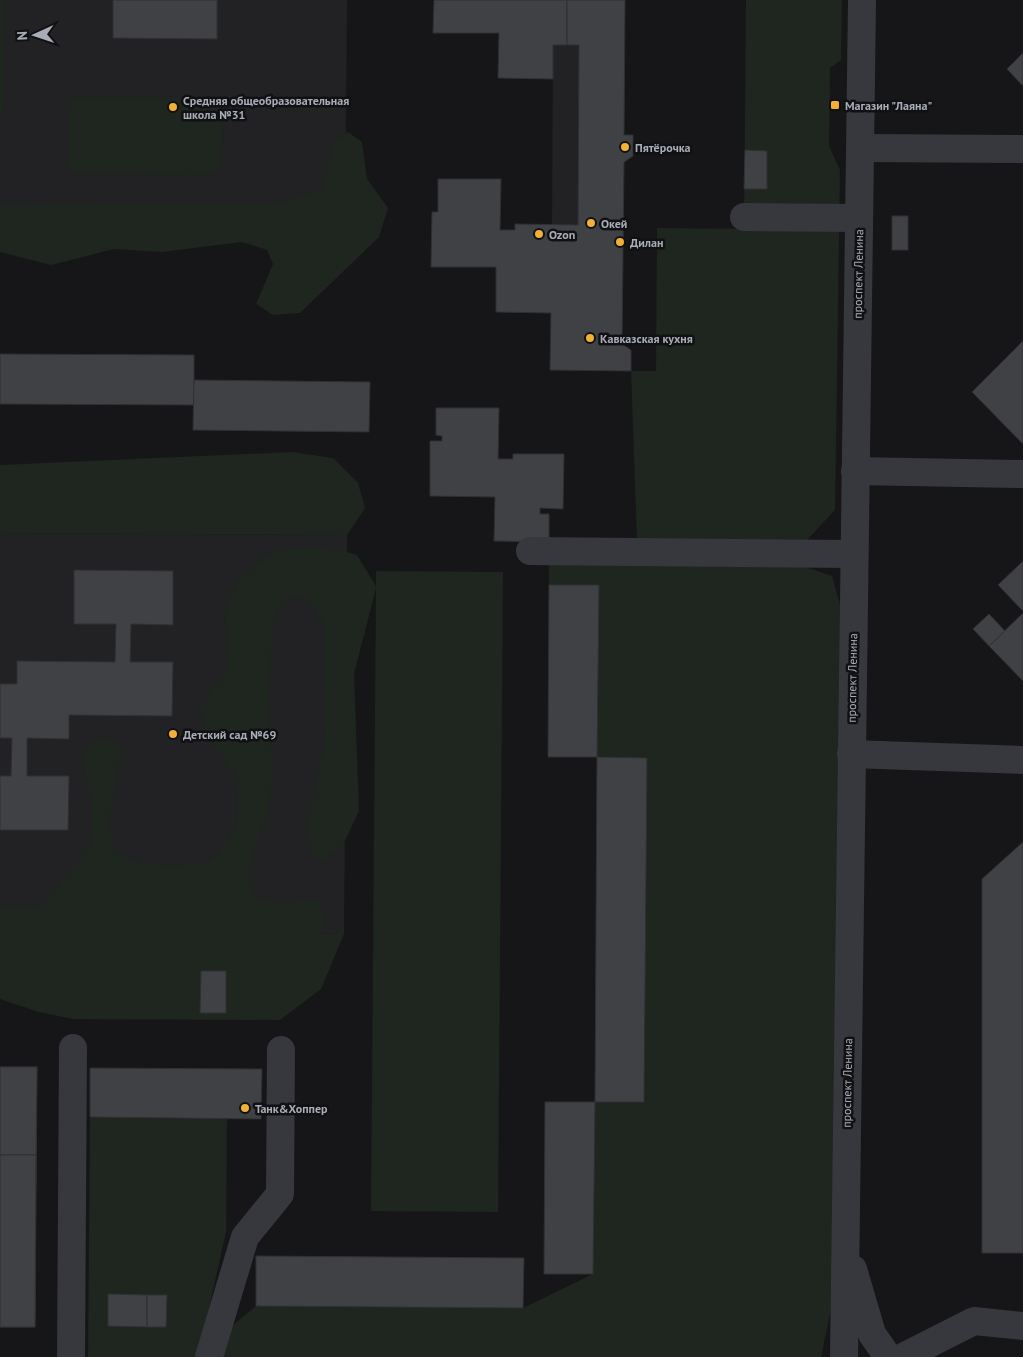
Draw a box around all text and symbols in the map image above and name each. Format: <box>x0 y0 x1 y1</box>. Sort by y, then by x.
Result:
north arrow <box>10 10 60 60</box>
text: N <box>13 31 31 41</box>
place label: Средняя общеобразовательная школа №31 <box>183 93 349 122</box>
place label: Магазин "Лаяна" <box>845 98 932 113</box>
marker: Магазин "Лаяна" <box>829 99 841 111</box>
marker: Средняя общеобразовательная школа №31 <box>167 101 179 113</box>
place label: Пятёрочка <box>635 140 691 155</box>
marker: Пятёрочка <box>619 141 631 153</box>
place label: Окей <box>601 216 627 231</box>
marker: Окей <box>585 217 597 229</box>
place label: Ozon <box>549 227 575 242</box>
marker: Ozon <box>533 228 545 240</box>
street label: проспект Ленина <box>850 229 866 319</box>
place label: Дилан <box>630 235 663 250</box>
marker: Дилан <box>614 236 626 248</box>
place label: Кавказская кухня <box>600 331 693 346</box>
marker: Кавказская кухня <box>584 332 596 344</box>
street label: проспект Ленина <box>844 633 860 723</box>
place label: Детский сад №69 <box>183 727 276 742</box>
marker: Детский сад №69 <box>167 728 179 740</box>
street label: проспект Ленина <box>839 1038 855 1128</box>
place label: Танк&Хоппер <box>255 1101 328 1116</box>
marker: Танк&Хоппер <box>239 1102 251 1114</box>

